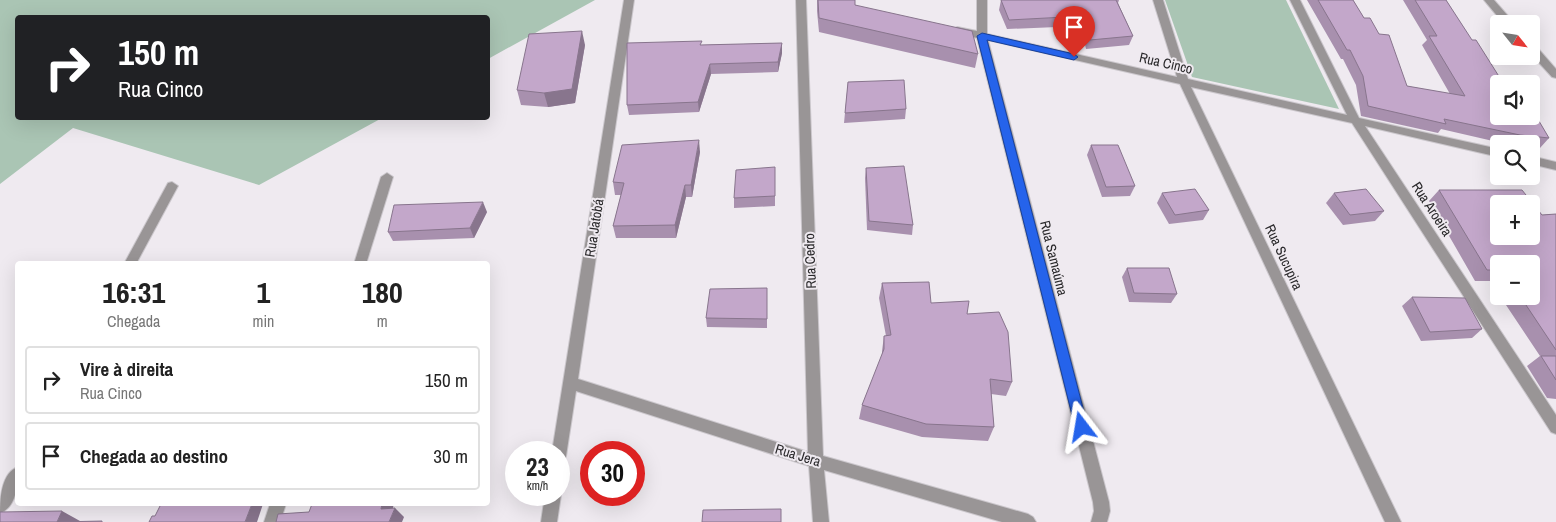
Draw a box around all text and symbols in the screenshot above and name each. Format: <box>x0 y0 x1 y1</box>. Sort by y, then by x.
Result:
pin <box>1053 6 1095 57</box>
icon: arrive <box>1060 13 1088 41</box>
north arrow <box>1490 15 1540 65</box>
map controls <box>1490 15 1540 305</box>
text: 150 m <box>118 29 199 76</box>
icon: right <box>35 35 100 100</box>
street label: Rua Cinco <box>1138 48 1194 78</box>
text: Rua Cinco <box>118 74 203 104</box>
button: sound <box>1490 75 1540 125</box>
button: search <box>1490 135 1540 185</box>
street label: Rua Aroeira <box>1408 178 1457 240</box>
button: + <box>1490 195 1540 245</box>
street label: Rua Jatobá <box>581 197 608 258</box>
street label: Rua Samaúma <box>1036 219 1072 298</box>
street label: Rua Sucupira <box>1261 221 1307 293</box>
street label: Rua Cedro <box>800 233 820 289</box>
button: − <box>1490 255 1540 305</box>
text: 16:31 <box>102 272 165 312</box>
text: 1 <box>257 272 270 312</box>
text: 180 <box>362 272 403 312</box>
text: Chegada <box>107 310 160 332</box>
text: min <box>252 310 274 332</box>
text: m <box>377 310 388 332</box>
text: Vire à direita <box>80 356 173 382</box>
icon: right <box>37 366 65 394</box>
text: 150 m <box>425 367 468 393</box>
text: Rua Cinco <box>80 382 142 404</box>
position arrow <box>1055 400 1107 452</box>
street label: Rua Jera <box>773 440 823 471</box>
speed limit sign: 30 <box>580 441 645 506</box>
icon: arrive <box>37 442 65 470</box>
text: Chegada ao destino <box>80 443 228 469</box>
text: 30 m <box>433 443 468 469</box>
text: 23 <box>526 450 549 484</box>
text: km/h <box>527 478 548 494</box>

